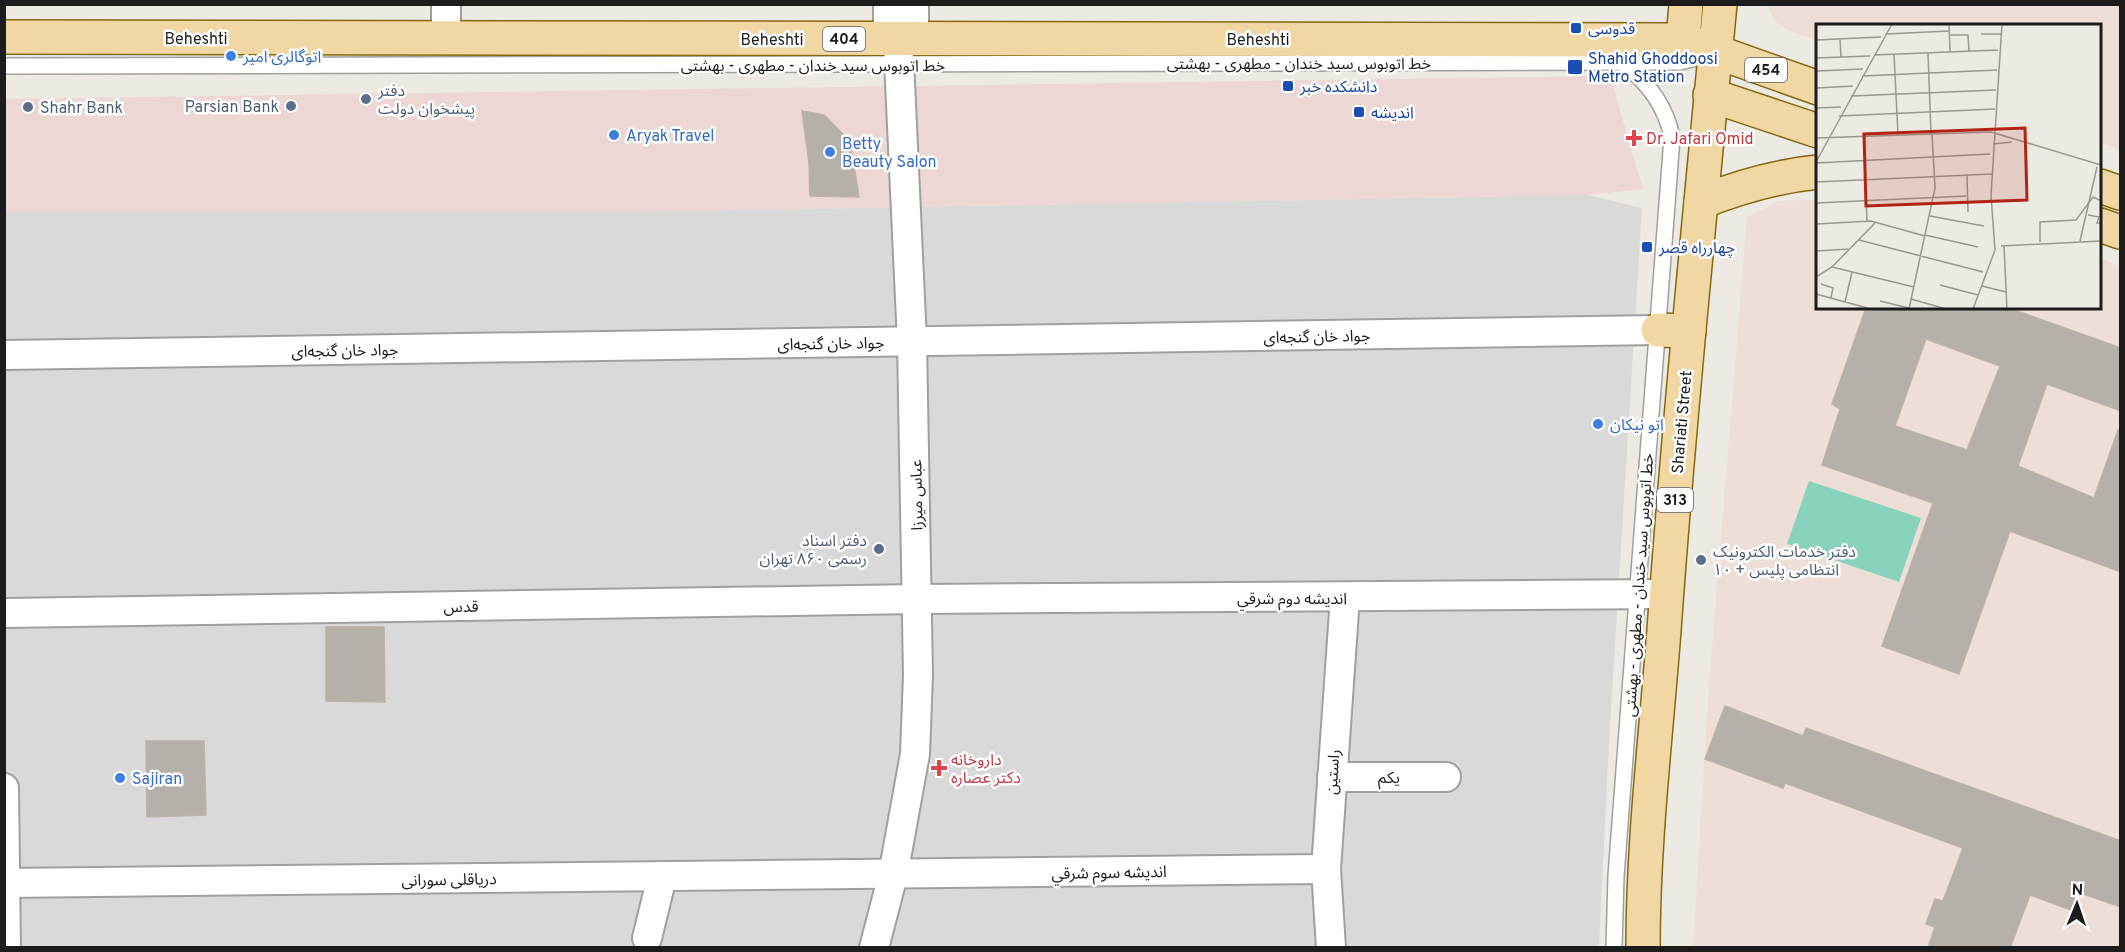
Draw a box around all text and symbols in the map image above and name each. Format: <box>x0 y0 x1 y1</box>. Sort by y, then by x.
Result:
place label: قدوسی <box>1588 20 1635 40</box>
marker: قدوسی <box>1569 21 1583 35</box>
inset map <box>1816 24 2101 309</box>
road number: 404 <box>823 27 865 51</box>
street label: Beheshti <box>164 30 228 50</box>
street label: Beheshti <box>740 31 804 51</box>
street label: Beheshti <box>1226 31 1290 51</box>
place label: اتوگالری امیر <box>242 48 321 68</box>
marker: اتوگالری امیر <box>224 49 238 63</box>
place label: Shahid Ghoddoosi Metro Station <box>1588 50 1718 88</box>
street label: خط اتوبوس سید خندان - مطهری - بهشتی <box>1167 55 1431 75</box>
street label: خط اتوبوس سید خندان - مطهری - بهشتی <box>681 57 945 77</box>
marker: Shahid Ghoddoosi Metro Station <box>1566 58 1584 76</box>
road number: 454 <box>1745 58 1787 82</box>
place label: دانشکده خبر <box>1299 78 1377 98</box>
marker: دانشکده خبر <box>1281 79 1295 93</box>
place label: دفتر پیشخوان دولت <box>377 82 475 120</box>
marker: دفتر پیشخوان دولت <box>359 92 373 106</box>
place label: Parsian Bank <box>185 98 279 118</box>
place label: Shahr Bank <box>40 99 123 119</box>
marker: Parsian Bank <box>284 99 298 113</box>
marker: Shahr Bank <box>21 100 35 114</box>
place label: اندیشه <box>1371 104 1414 124</box>
marker: اندیشه <box>1352 105 1366 119</box>
place label: Aryak Travel <box>626 127 715 147</box>
marker: Aryak Travel <box>607 128 621 142</box>
place label: Dr. Jafari Omid <box>1646 130 1753 150</box>
marker: Dr. Jafari Omid <box>1627 131 1641 145</box>
place label: Betty Beauty Salon <box>842 135 937 173</box>
marker: Betty Beauty Salon <box>823 145 837 159</box>
place label: چهارراه قصر <box>1658 239 1735 259</box>
marker: چهارراه قصر <box>1640 240 1654 254</box>
street label: جواد خان گنجه‌ای <box>1263 327 1371 349</box>
street label: جواد خان گنجه‌ای <box>777 334 885 356</box>
street label: جواد خان گنجه‌ای <box>291 341 399 363</box>
street label: Shariati Street <box>1669 370 1697 474</box>
place label: اتو نیکان <box>1610 416 1664 436</box>
marker: اتو نیکان <box>1591 417 1605 431</box>
street label: خط اتوبوس سید خندان - مطهری - بهشتی <box>1621 453 1659 718</box>
street label: عباس میرزا <box>907 459 929 531</box>
road number: 313 <box>1657 488 1693 512</box>
place label: دفتر اسناد رسمی ۸۶۰ تهران <box>759 532 867 570</box>
marker: دفتر اسناد رسمی ۸۶۰ تهران <box>872 542 886 556</box>
place label: دفتر خدمات الکترونیک انتظامی پلیس + ۱۰ <box>1713 543 1856 581</box>
marker: دفتر خدمات الکترونیک انتظامی پلیس + ۱۰ <box>1694 553 1708 567</box>
street label: انديشه دوم شرقي <box>1237 590 1347 611</box>
street label: قدس <box>443 598 479 618</box>
street label: راستین <box>1322 749 1346 796</box>
place label: داروخانه دکتر عصاره <box>951 751 1021 789</box>
marker: داروخانه دکتر عصاره <box>932 761 946 775</box>
street label: یکم <box>1378 769 1400 790</box>
place label: Sajiran <box>132 770 182 790</box>
marker: Sajiran <box>113 771 127 785</box>
street label: اندیشه سوم شرقي <box>1051 863 1167 886</box>
street label: دریاقلی سورانی <box>401 870 497 892</box>
north arrow <box>2047 874 2107 934</box>
text: N <box>2071 881 2084 901</box>

